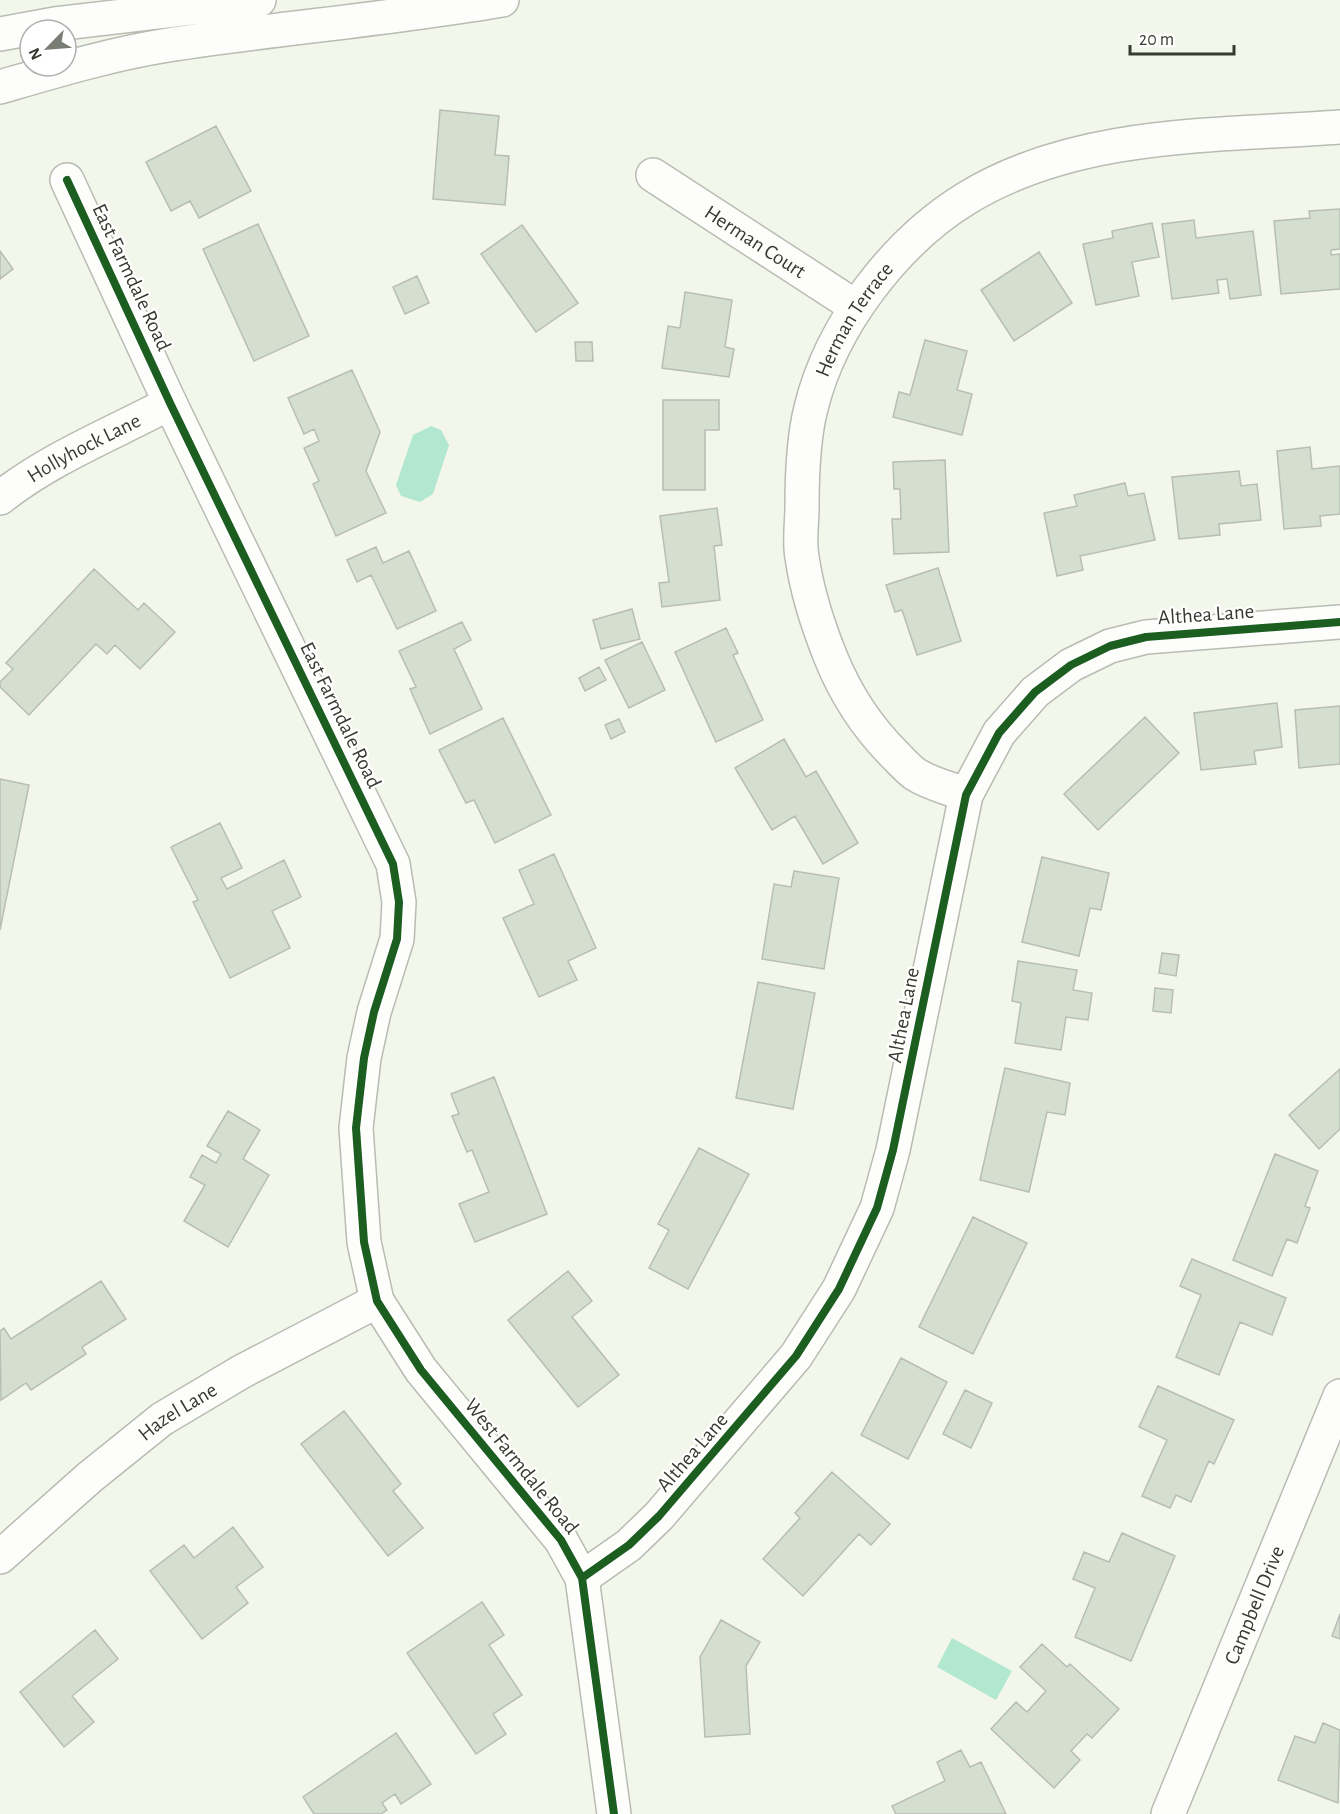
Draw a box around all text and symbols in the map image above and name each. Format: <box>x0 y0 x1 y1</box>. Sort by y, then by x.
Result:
north arrow <box>18 18 78 78</box>
scale bar <box>1130 18 1234 56</box>
text: 20 m <box>1139 31 1174 49</box>
text: N <box>26 45 45 62</box>
street label: East Farmdale Road <box>88 200 175 354</box>
street label: Herman Court <box>701 202 810 282</box>
street label: Herman Terrace <box>812 258 897 380</box>
street label: Hollyhock Lane <box>24 410 144 487</box>
street label: Althea Lane <box>1157 601 1255 628</box>
street label: East Farmdale Road <box>296 639 385 792</box>
street label: Althea Lane <box>884 966 923 1064</box>
street label: Hazel Lane <box>134 1379 221 1445</box>
street label: West Farmdale Road <box>461 1395 583 1538</box>
street label: Althea Lane <box>653 1409 732 1496</box>
street label: Campbell Drive <box>1221 1543 1288 1667</box>

